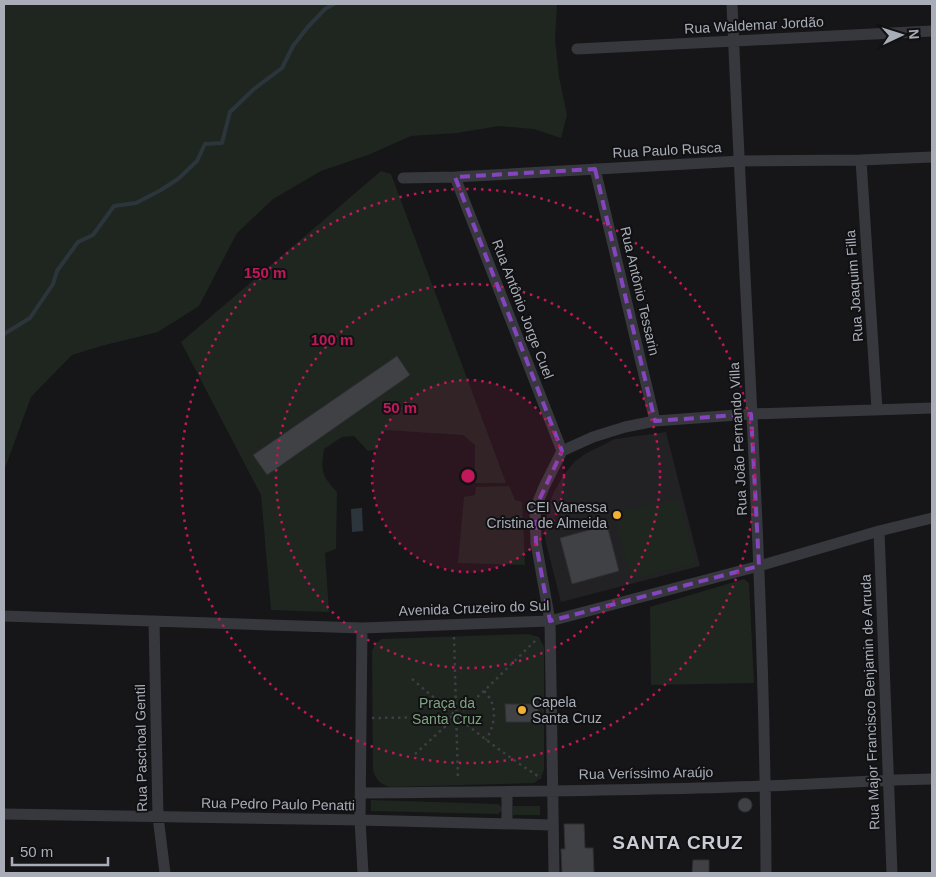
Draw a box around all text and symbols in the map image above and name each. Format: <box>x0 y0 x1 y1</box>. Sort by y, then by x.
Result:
north arrow <box>876 10 926 60</box>
street label: Rua Waldemar Jordão <box>684 13 824 37</box>
text: N <box>906 28 922 40</box>
street label: Rua Paulo Rusca <box>612 139 722 161</box>
street label: Rua Antônio Tessarin <box>617 225 663 357</box>
street label: Rua Joaquim Filla <box>842 229 866 342</box>
street label: Rua Antônio Jorge Cuel <box>489 237 557 381</box>
text: 150 m <box>244 264 286 281</box>
text: 100 m <box>311 331 353 348</box>
street label: Rua João Fernando Villa <box>726 362 750 516</box>
text: 50 m <box>383 399 417 416</box>
centre of rings <box>459 467 477 485</box>
place label: CEI Vanessa Cristina de Almeida <box>486 499 607 531</box>
marker: CEI Vanessa Cristina de Almeida <box>611 509 623 521</box>
street label: Rua Major Francisco Benjamin de Arruda <box>858 574 882 830</box>
street label: Avenida Cruzeiro do Sul <box>398 597 550 619</box>
street label: Rua Paschoal Gentil <box>132 684 150 812</box>
place label: Capela Santa Cruz <box>532 694 602 726</box>
park label: Praça da Santa Cruz <box>412 695 482 727</box>
marker: Capela Santa Cruz <box>516 704 528 716</box>
street label: Rua Veríssimo Araújo <box>579 764 714 782</box>
street label: Rua Pedro Paulo Penatti <box>201 795 355 813</box>
district label: SANTA CRUZ <box>612 832 744 853</box>
scale bar <box>12 834 109 866</box>
text: 50 m <box>20 843 53 860</box>

